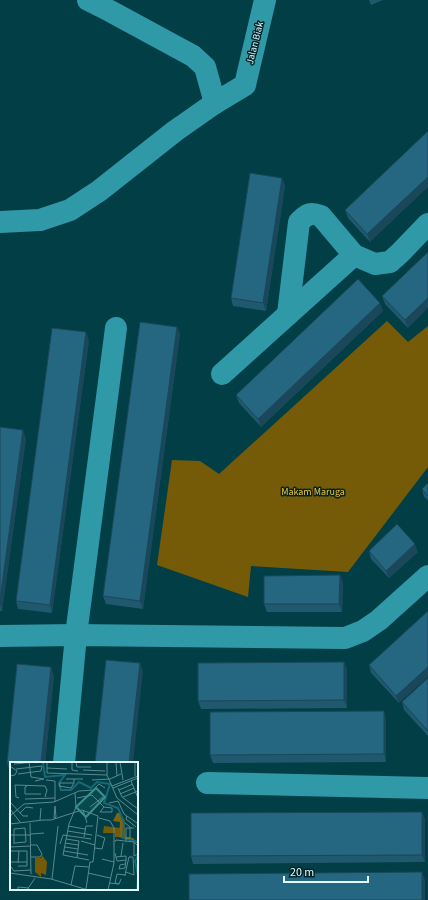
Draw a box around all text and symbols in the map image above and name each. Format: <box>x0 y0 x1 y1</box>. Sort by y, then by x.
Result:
street label: Jalan Biak <box>243 20 267 66</box>
park label: Makam Maruga <box>281 485 345 499</box>
inset map <box>10 762 138 890</box>
scale bar <box>284 858 368 884</box>
text: 20 m <box>290 864 314 881</box>

